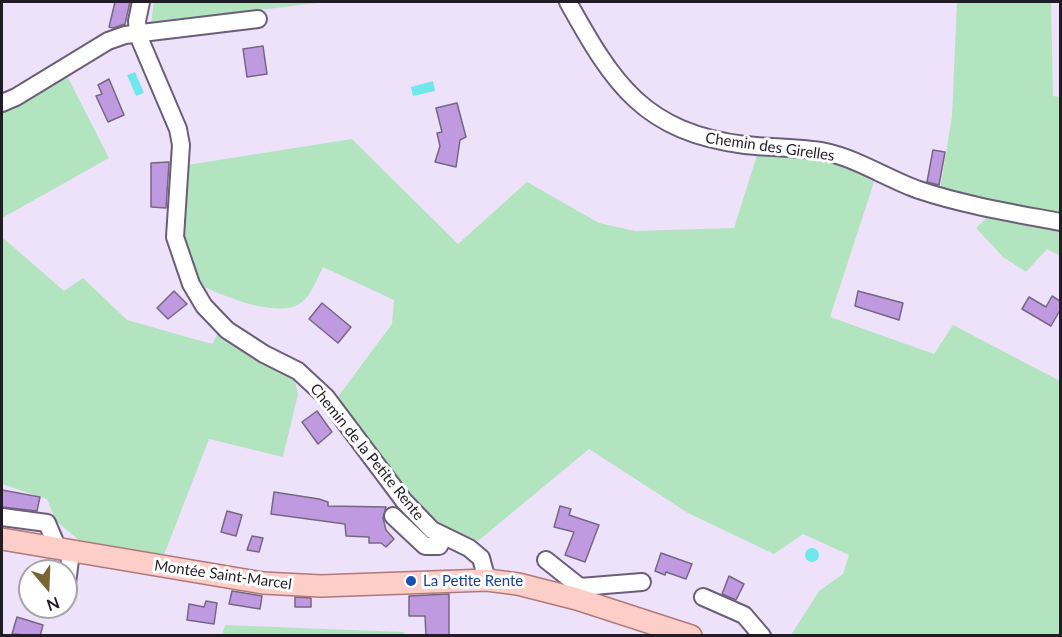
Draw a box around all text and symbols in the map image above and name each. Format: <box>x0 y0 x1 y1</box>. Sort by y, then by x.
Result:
street label: Chemin des Girelles <box>704 129 836 165</box>
street label: Chemin de la Petite Rente <box>306 380 428 524</box>
street label: Montée Saint-Marcel <box>153 556 293 594</box>
north arrow <box>18 559 78 619</box>
place label: La Petite Rente <box>423 572 523 590</box>
marker: La Petite Rente <box>404 574 418 588</box>
text: N <box>44 594 62 616</box>

